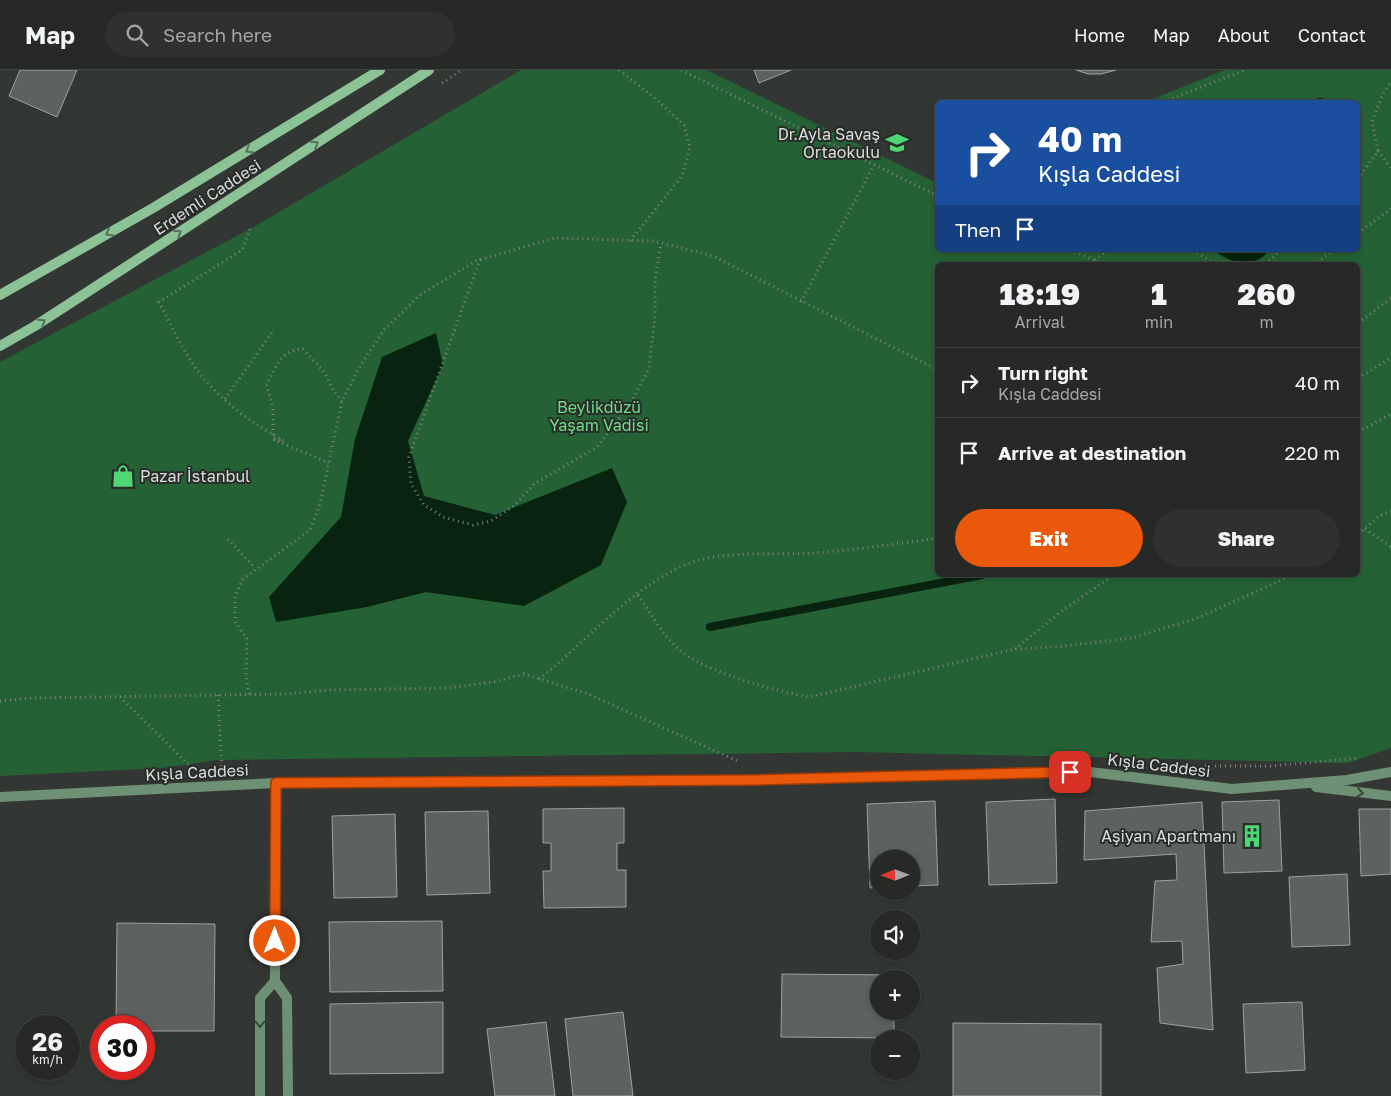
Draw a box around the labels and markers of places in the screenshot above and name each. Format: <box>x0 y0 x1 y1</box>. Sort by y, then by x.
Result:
place label: Dr.Ayla Savaş Ortaokulu <box>778 124 880 162</box>
school or university icon: Dr.Ayla Savaş Ortaokulu <box>884 130 910 156</box>
shop icon: Pazar İstanbul <box>110 463 136 489</box>
place label: Pazar İstanbul <box>140 466 250 486</box>
pin <box>1049 751 1091 793</box>
building icon: Aşiyan Apartmanı <box>1239 823 1265 849</box>
place label: Aşiyan Apartmanı <box>1101 826 1236 846</box>

